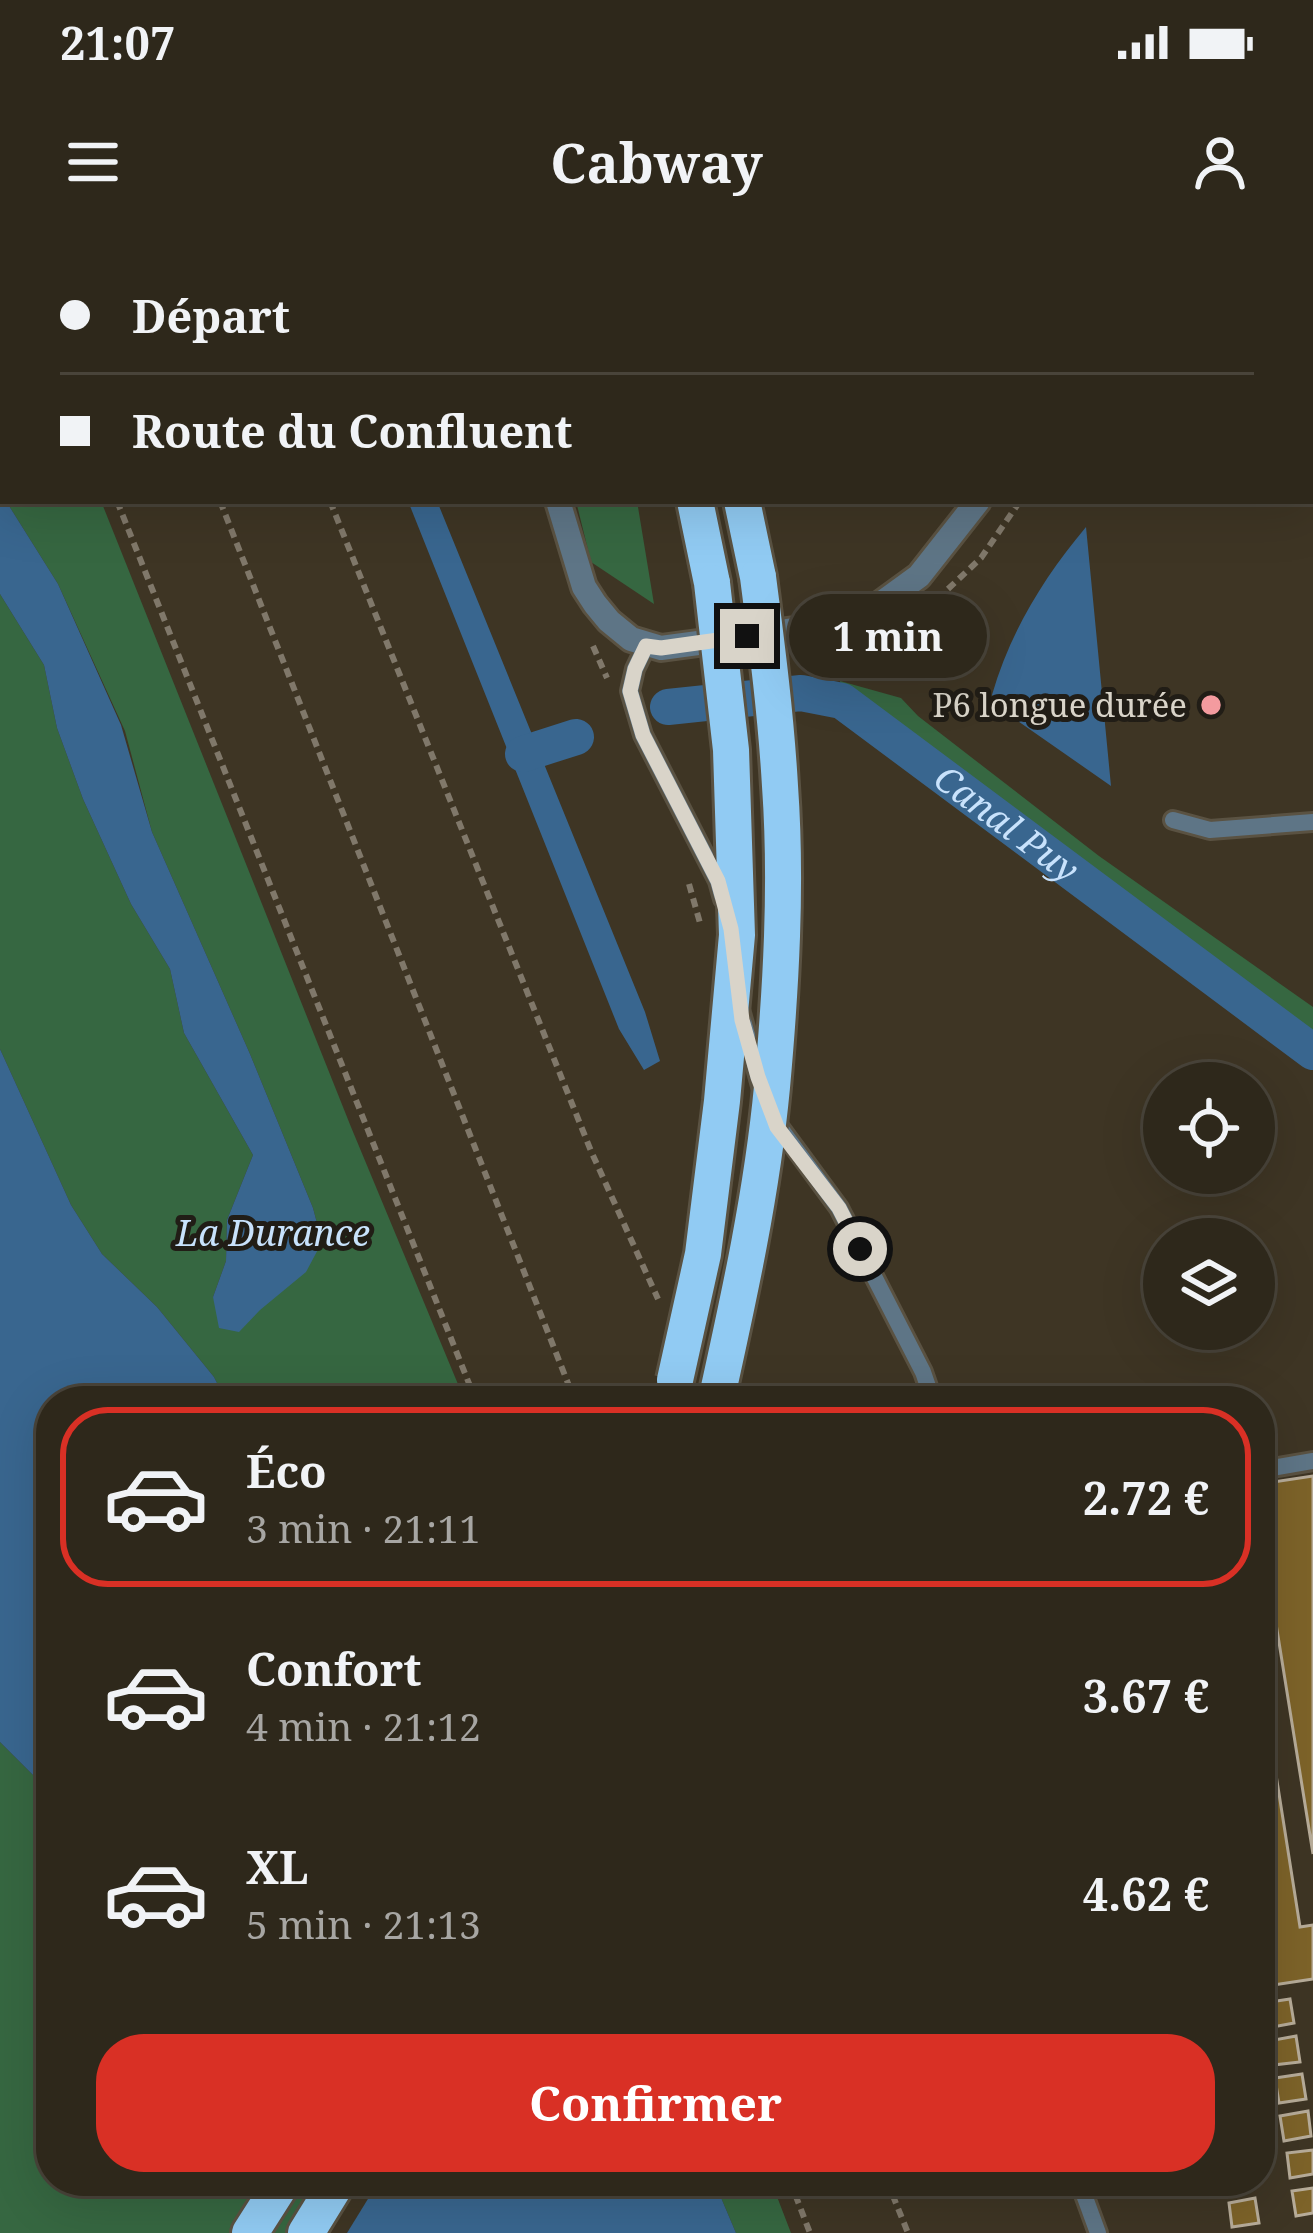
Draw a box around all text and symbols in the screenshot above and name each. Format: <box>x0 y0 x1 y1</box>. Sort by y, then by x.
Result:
text: 21:07 <box>60 12 175 73</box>
text: Cabway <box>550 125 763 199</box>
icon: menu <box>60 129 126 195</box>
icon: person <box>1187 129 1253 195</box>
text: Départ <box>132 285 290 346</box>
text: Route du Confluent <box>132 400 572 461</box>
callout: 1 min <box>789 594 987 678</box>
route end <box>720 609 774 663</box>
text: 1 min <box>833 609 943 662</box>
place label: P6 longue durée <box>932 682 1187 727</box>
marker: P6 longue durée <box>1198 692 1224 718</box>
water label: Canal Puy <box>925 753 1090 894</box>
map controls <box>1143 1062 1275 1350</box>
button: locate <box>1143 1062 1275 1194</box>
water label: La Durance <box>175 1208 370 1257</box>
button: layers <box>1143 1218 1275 1350</box>
route start <box>833 1222 887 1276</box>
text: Éco <box>246 1440 327 1501</box>
icon: car <box>102 1443 210 1551</box>
text: 2.72 € <box>1083 1467 1209 1528</box>
text: 3 min · 21:11 <box>246 1501 481 1554</box>
text: Confort <box>246 1638 421 1699</box>
icon: car <box>102 1641 210 1749</box>
text: 3.67 € <box>1083 1665 1209 1726</box>
text: 4 min · 21:12 <box>246 1699 481 1752</box>
text: XL <box>246 1836 308 1897</box>
icon: car <box>102 1839 210 1947</box>
text: 4.62 € <box>1083 1863 1209 1924</box>
text: 5 min · 21:13 <box>246 1897 481 1950</box>
button: Confirmer <box>96 2034 1215 2172</box>

